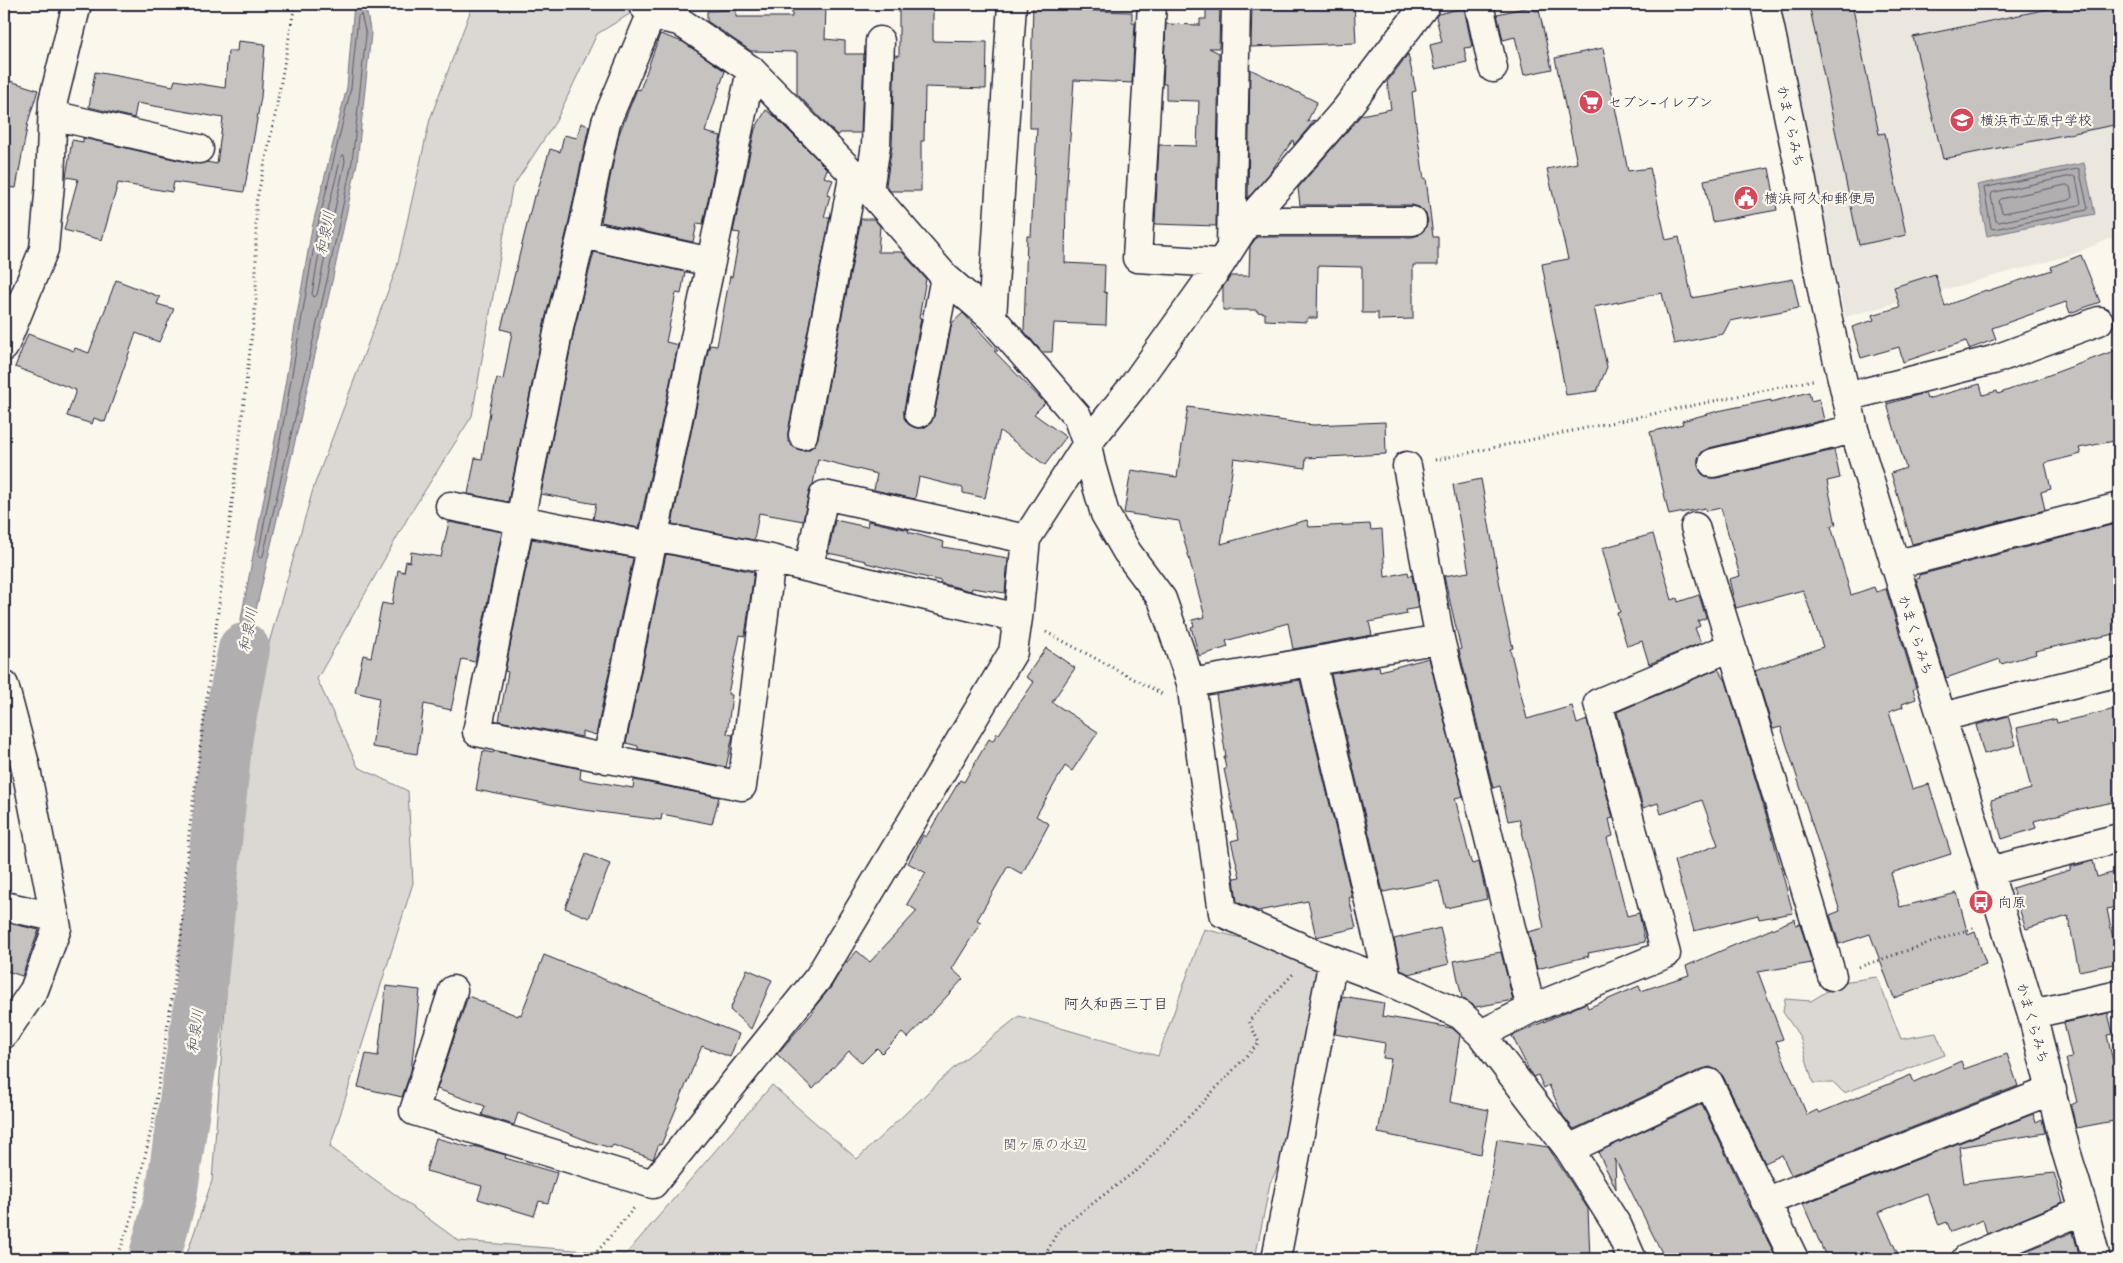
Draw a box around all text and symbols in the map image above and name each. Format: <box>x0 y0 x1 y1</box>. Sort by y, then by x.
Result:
street label: かまくらみち <box>1774 83 1808 169</box>
supermarket icon: セブン-イレブン <box>1578 89 1604 115</box>
place label: セブン-イレブン <box>1608 93 1713 111</box>
school or university icon: 横浜市立原中学校 <box>1949 107 1975 133</box>
place label: 横浜市立原中学校 <box>1980 111 2092 129</box>
public building icon: 横浜阿久和郵便局 <box>1733 185 1759 211</box>
place label: 横浜阿久和郵便局 <box>1764 189 1876 207</box>
water label: 和泉川 <box>311 209 339 257</box>
street label: かまくらみち <box>1895 593 1937 677</box>
water label: 和泉川 <box>234 606 262 654</box>
bus stop icon: 向原 <box>1968 889 1994 915</box>
place label: 向原 <box>1998 893 2026 911</box>
street label: かまくらみち <box>2013 980 2053 1066</box>
district label: 阿久和西三丁目 <box>1063 994 1169 1014</box>
water label: 和泉川 <box>182 1007 208 1055</box>
park label: 関ヶ原の水辺 <box>1003 1135 1087 1153</box>

